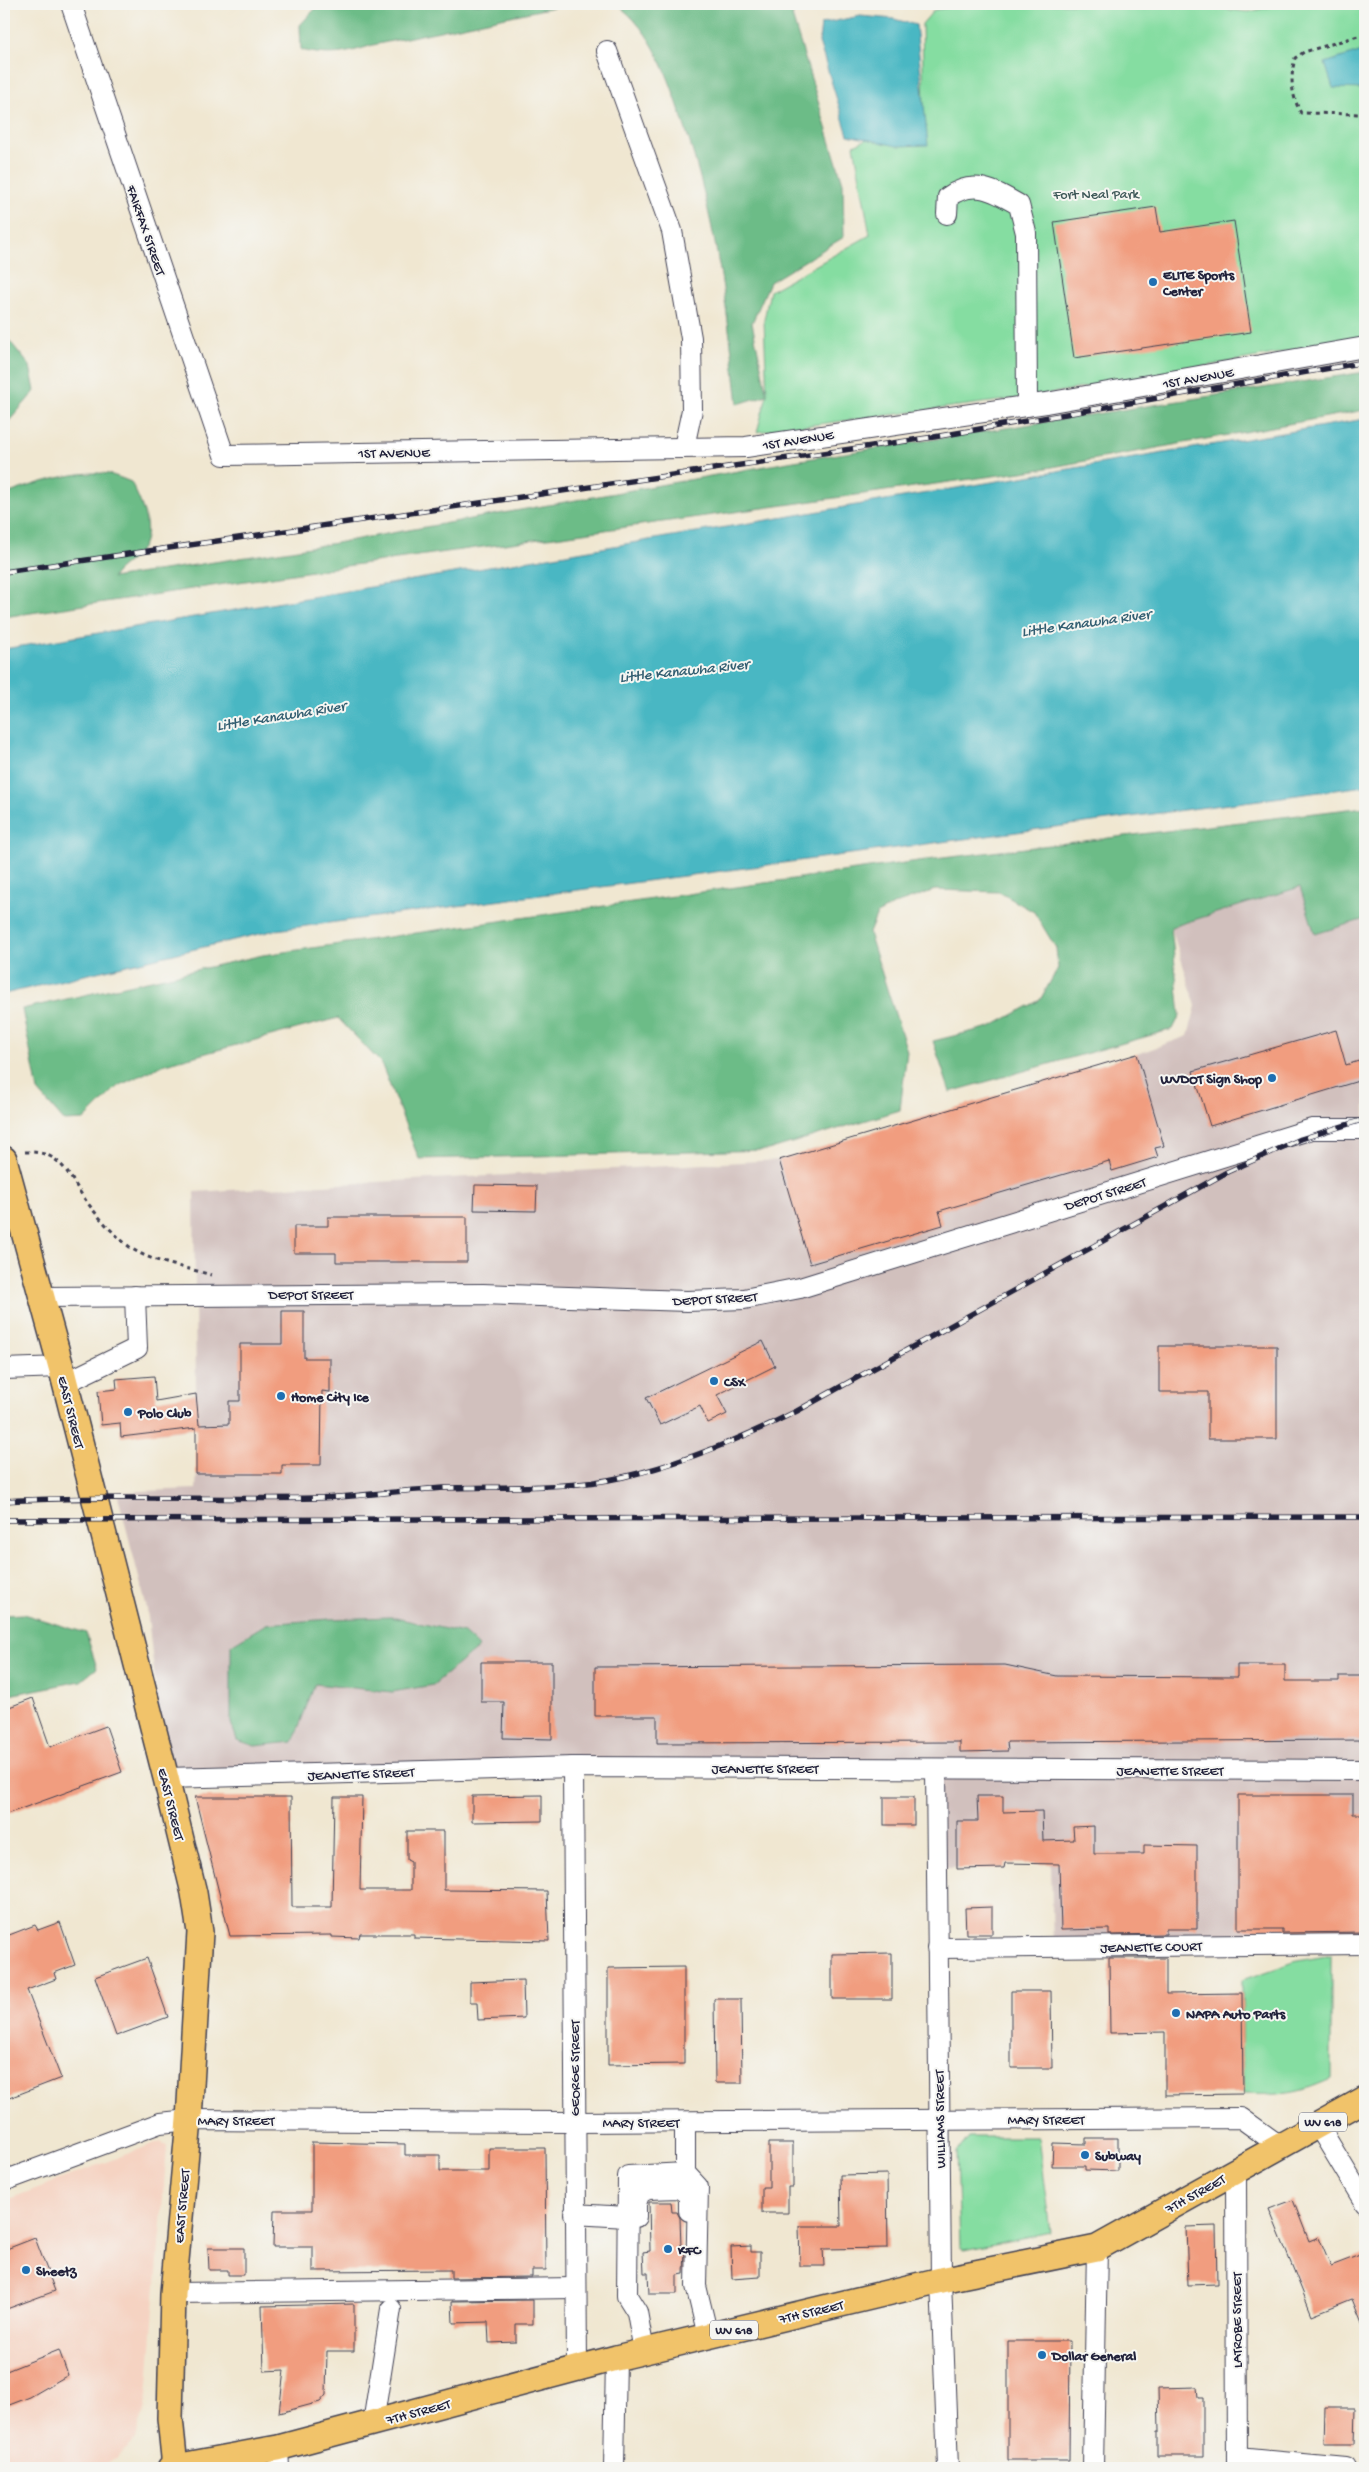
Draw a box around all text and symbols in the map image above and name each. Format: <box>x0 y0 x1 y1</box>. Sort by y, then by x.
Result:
street label: FAIRFAX STREET <box>121 182 168 279</box>
park label: Fort Neal Park <box>1052 187 1141 204</box>
place label: ELITE Sports Center <box>1162 268 1235 301</box>
marker: ELITE Sports Center <box>1147 276 1159 288</box>
street label: 1ST AVENUE <box>1161 365 1236 394</box>
street label: 1ST AVENUE <box>761 427 836 456</box>
street label: 1ST AVENUE <box>357 445 431 464</box>
water label: Little Kanawha River <box>1021 606 1155 642</box>
water label: Little Kanawha River <box>619 656 752 688</box>
water label: Little Kanawha River <box>216 697 350 736</box>
place label: WVDOT Sign Shop <box>1159 1072 1262 1089</box>
marker: WVDOT Sign Shop <box>1266 1072 1278 1084</box>
street label: DEPOT STREET <box>1062 1175 1149 1216</box>
street label: DEPOT STREET <box>268 1288 354 1305</box>
street label: DEPOT STREET <box>671 1290 758 1311</box>
street label: EAST STREET <box>52 1375 87 1451</box>
marker: CSX <box>708 1375 720 1387</box>
place label: CSX <box>723 1375 747 1392</box>
marker: Home City Ice <box>275 1390 287 1402</box>
place label: Home City Ice <box>291 1390 369 1407</box>
marker: Polo Club <box>122 1406 134 1418</box>
place label: Polo Club <box>137 1406 192 1423</box>
street label: JEANETTE STREET <box>711 1762 819 1779</box>
street label: JEANETTE STREET <box>1116 1764 1224 1781</box>
street label: JEANETTE STREET <box>307 1765 416 1786</box>
street label: EAST STREET <box>152 1767 187 1843</box>
street label: JEANETTE COURT <box>1100 1939 1203 1958</box>
marker: NAPA Auto Parts <box>1170 2007 1182 2019</box>
place label: NAPA Auto Parts <box>1186 2007 1286 2024</box>
street label: GEORGE STREET <box>568 2019 585 2116</box>
street label: WILLIAMS STREET <box>932 2069 951 2168</box>
road number: WV 618 <box>1299 2112 1347 2132</box>
street label: MARY STREET <box>1007 2113 1085 2130</box>
street label: MARY STREET <box>197 2114 275 2131</box>
street label: MARY STREET <box>602 2116 680 2133</box>
marker: Subway <box>1079 2149 1091 2161</box>
place label: Subway <box>1095 2149 1141 2166</box>
street label: EAST STREET <box>172 2168 195 2244</box>
street label: 7TH STREET <box>1162 2171 1230 2219</box>
marker: KFC <box>662 2243 674 2255</box>
place label: KFC <box>677 2243 702 2260</box>
marker: Sheetz <box>20 2264 32 2276</box>
place label: Sheetz <box>36 2264 77 2281</box>
street label: LATROBE STREET <box>1230 2271 1247 2368</box>
street label: 7TH STREET <box>777 2298 846 2329</box>
road number: WV 618 <box>710 2320 758 2340</box>
marker: Dollar General <box>1036 2349 1048 2361</box>
place label: Dollar General <box>1050 2349 1136 2366</box>
street label: 7TH STREET <box>384 2397 453 2430</box>

